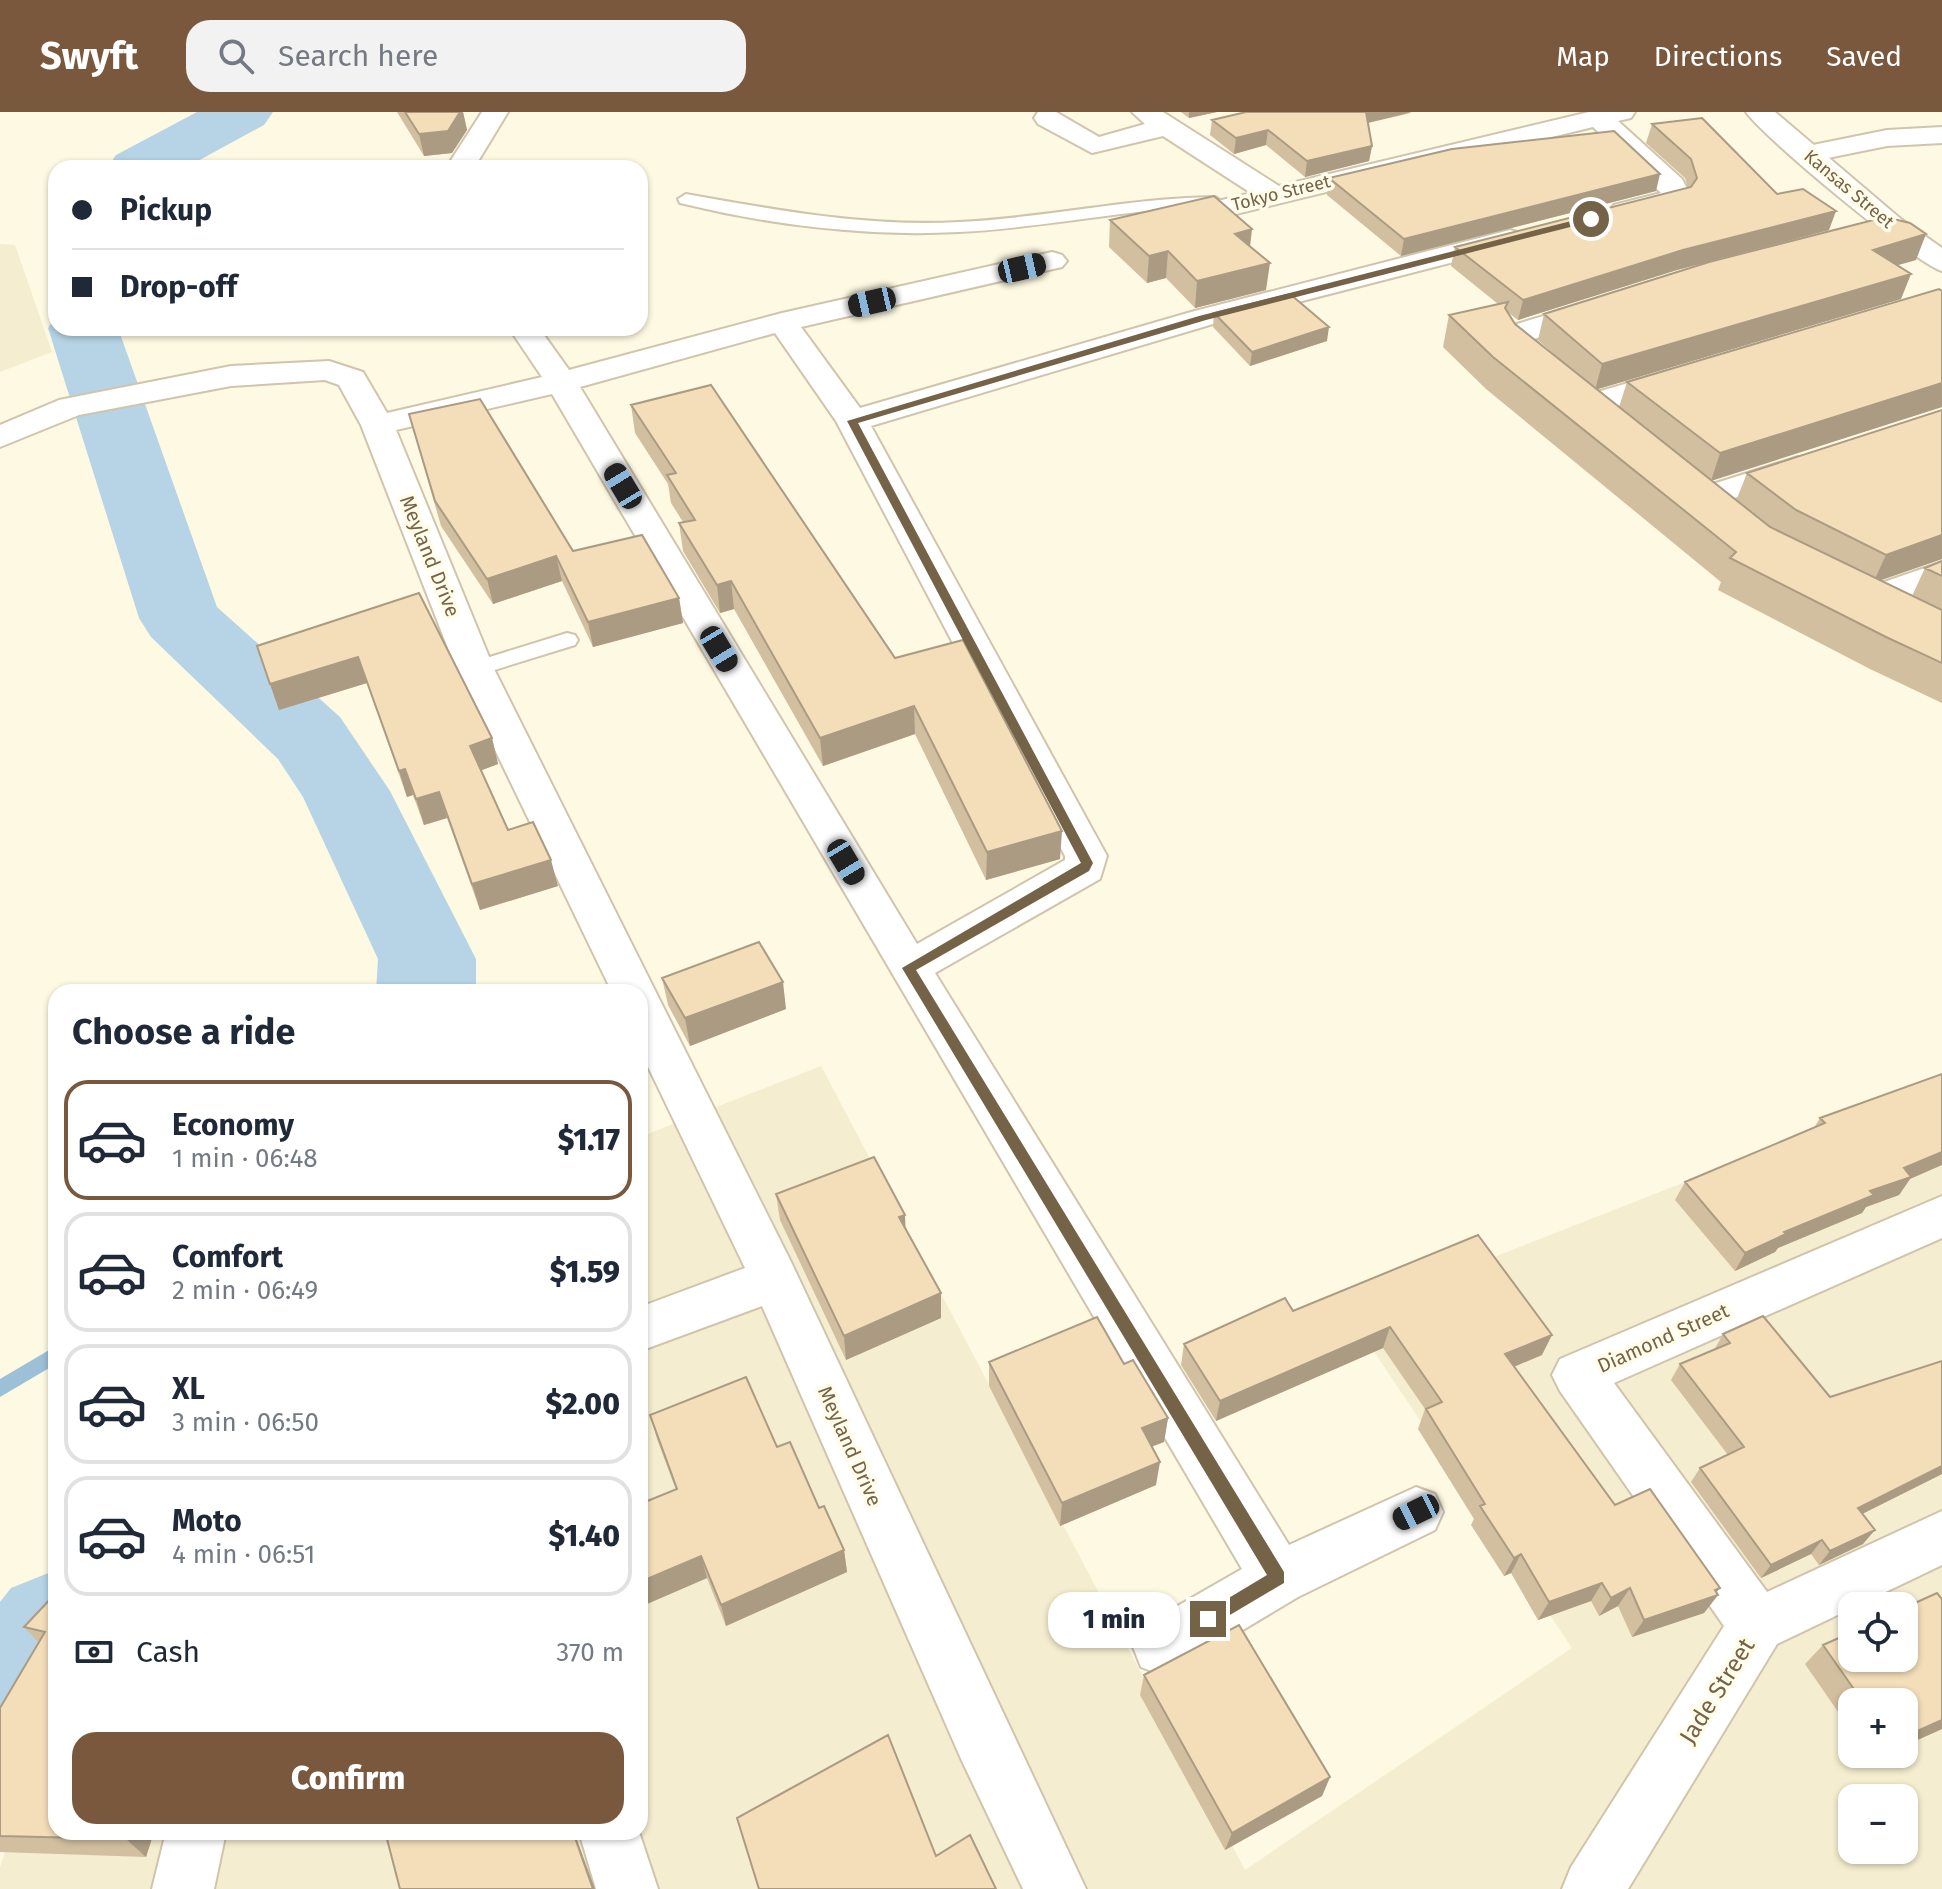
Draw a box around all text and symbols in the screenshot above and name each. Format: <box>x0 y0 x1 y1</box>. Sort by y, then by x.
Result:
search box <box>186 20 746 92</box>
text: Swyft <box>40 33 138 79</box>
icon: search <box>214 34 258 78</box>
text: Search here <box>278 38 438 74</box>
text: Map <box>1556 40 1610 73</box>
text: Directions <box>1654 40 1782 73</box>
text: Saved <box>1826 40 1902 73</box>
street label: Kansas Street <box>1800 145 1899 233</box>
street label: Tokyo Street <box>1229 170 1333 216</box>
text: Pickup <box>120 192 212 228</box>
route start <box>1573 201 1609 237</box>
car <box>996 251 1048 285</box>
text: Drop-off <box>120 269 237 305</box>
car <box>846 285 898 319</box>
car <box>600 459 646 513</box>
street label: Meyland Drive <box>395 492 465 620</box>
car <box>696 622 742 676</box>
car <box>823 835 869 889</box>
text: Choose a ride <box>72 1010 295 1054</box>
icon: car <box>76 1104 148 1176</box>
text: Economy <box>172 1107 294 1143</box>
text: $1.17 <box>558 1122 620 1158</box>
text: 1 min · 06:48 <box>172 1143 318 1174</box>
icon: car <box>76 1236 148 1308</box>
text: Comfort <box>172 1239 283 1275</box>
text: $1.59 <box>550 1254 620 1290</box>
text: 2 min · 06:49 <box>172 1275 318 1306</box>
street label: Diamond Street <box>1594 1298 1733 1378</box>
icon: car <box>76 1368 148 1440</box>
text: XL <box>172 1371 205 1407</box>
street label: Meyland Drive <box>813 1382 887 1510</box>
text: $2.00 <box>546 1386 620 1422</box>
text: 3 min · 06:50 <box>172 1407 319 1438</box>
car <box>1389 1491 1443 1533</box>
icon: car <box>76 1500 148 1572</box>
text: Moto <box>172 1503 242 1539</box>
text: $1.40 <box>549 1518 620 1554</box>
text: 4 min · 06:51 <box>172 1539 315 1570</box>
callout: 1 min <box>1048 1591 1180 1647</box>
map controls <box>1838 1592 1918 1864</box>
button: locate <box>1838 1592 1918 1672</box>
route end <box>1190 1601 1226 1637</box>
text: 1 min <box>1083 1604 1145 1635</box>
icon: cash <box>72 1630 116 1674</box>
street label: Jade Street <box>1674 1633 1761 1749</box>
text: Cash <box>136 1634 200 1670</box>
text: 370 m <box>556 1637 624 1668</box>
button: + <box>1838 1688 1918 1768</box>
button: Confirm <box>72 1732 624 1824</box>
button: − <box>1838 1784 1918 1864</box>

